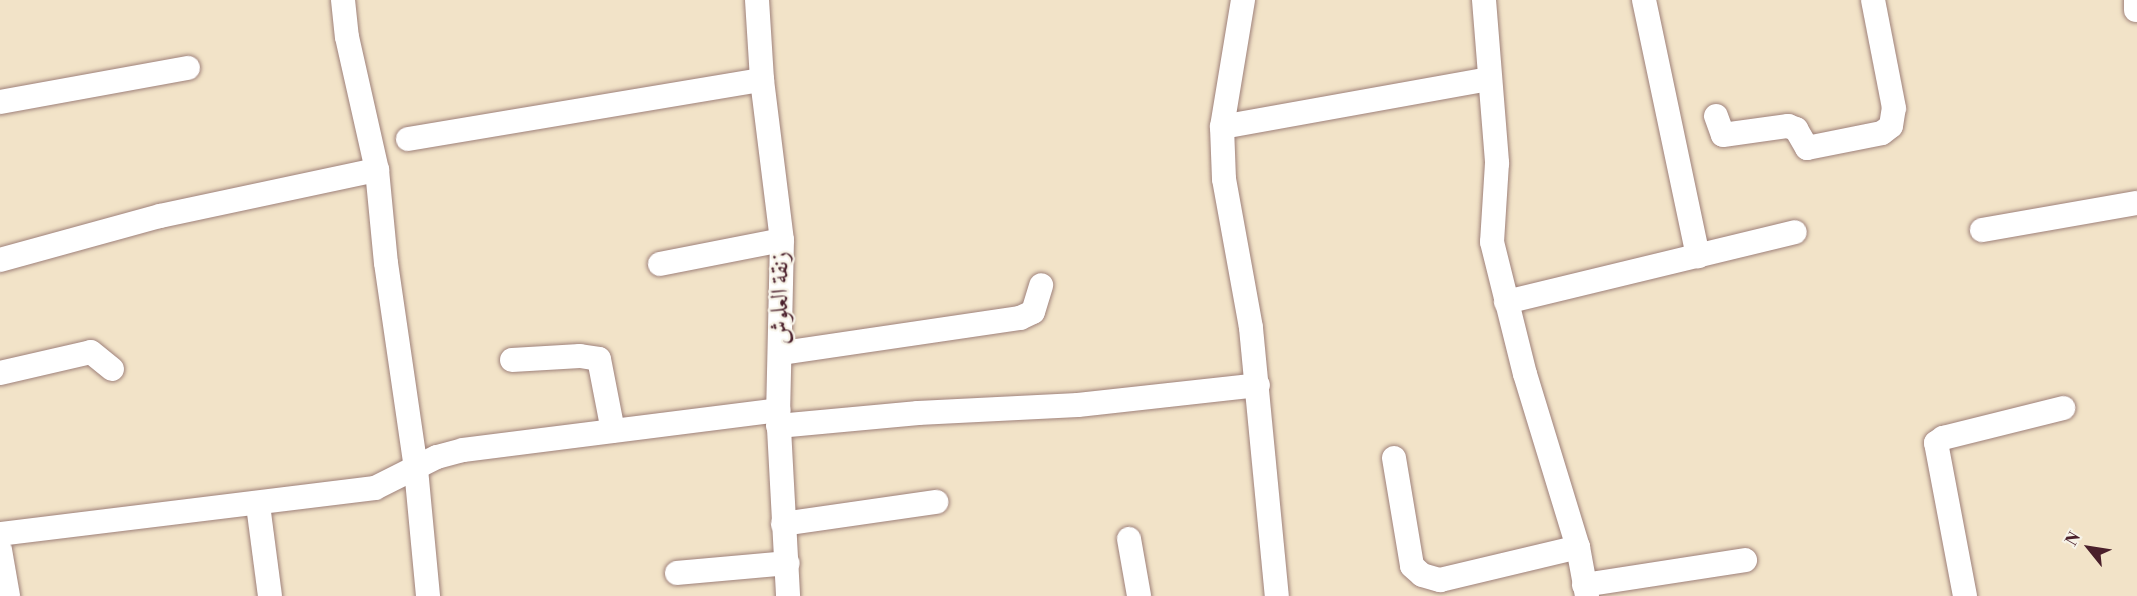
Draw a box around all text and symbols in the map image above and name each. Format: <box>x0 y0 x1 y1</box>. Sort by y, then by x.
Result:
street label: زنقة العلوش <box>767 252 795 344</box>
north arrow <box>2059 518 2119 578</box>
text: N <box>2062 529 2085 549</box>

